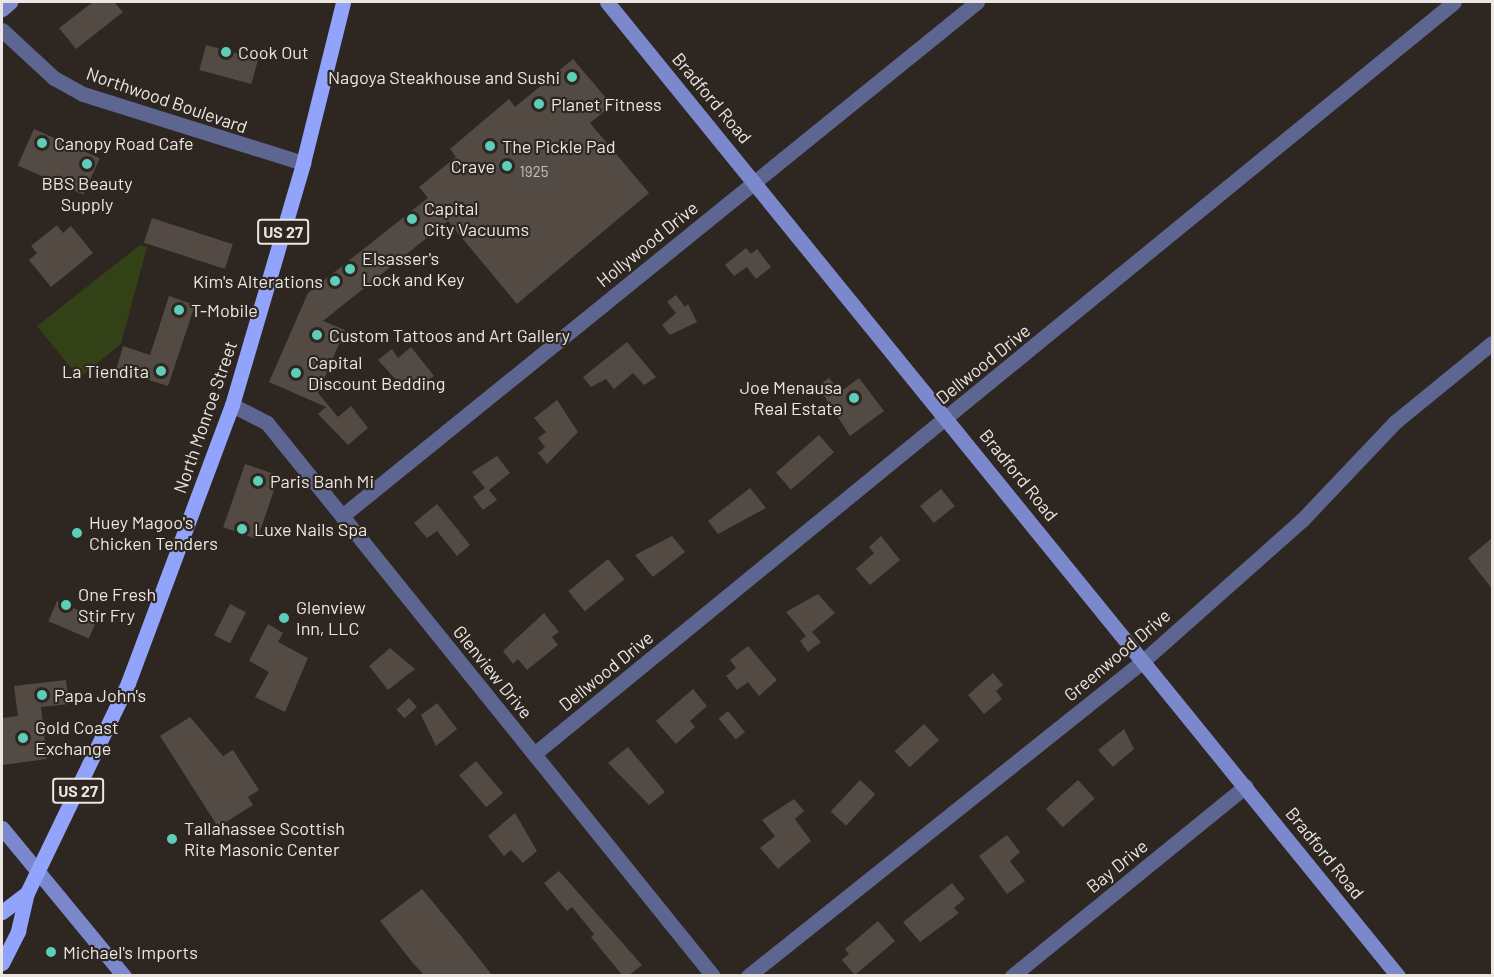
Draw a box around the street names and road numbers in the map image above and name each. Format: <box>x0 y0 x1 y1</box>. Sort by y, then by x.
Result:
street label: Bradford Road <box>668 48 756 148</box>
street label: Northwood Boulevard <box>84 62 250 138</box>
street label: Hollywood Drive <box>592 197 702 291</box>
road number: US 27 <box>256 219 310 245</box>
street label: Dellwood Drive <box>932 319 1034 409</box>
street label: North Monroe Street <box>169 338 241 496</box>
street label: Bradford Road <box>975 425 1063 525</box>
street label: Greenwood Drive <box>1059 604 1175 706</box>
street label: Glenview Drive <box>449 621 537 723</box>
street label: Dellwood Drive <box>555 626 657 716</box>
road number: US 27 <box>51 778 105 804</box>
street label: Bradford Road <box>1281 803 1369 903</box>
street label: Bay Drive <box>1082 835 1152 897</box>

